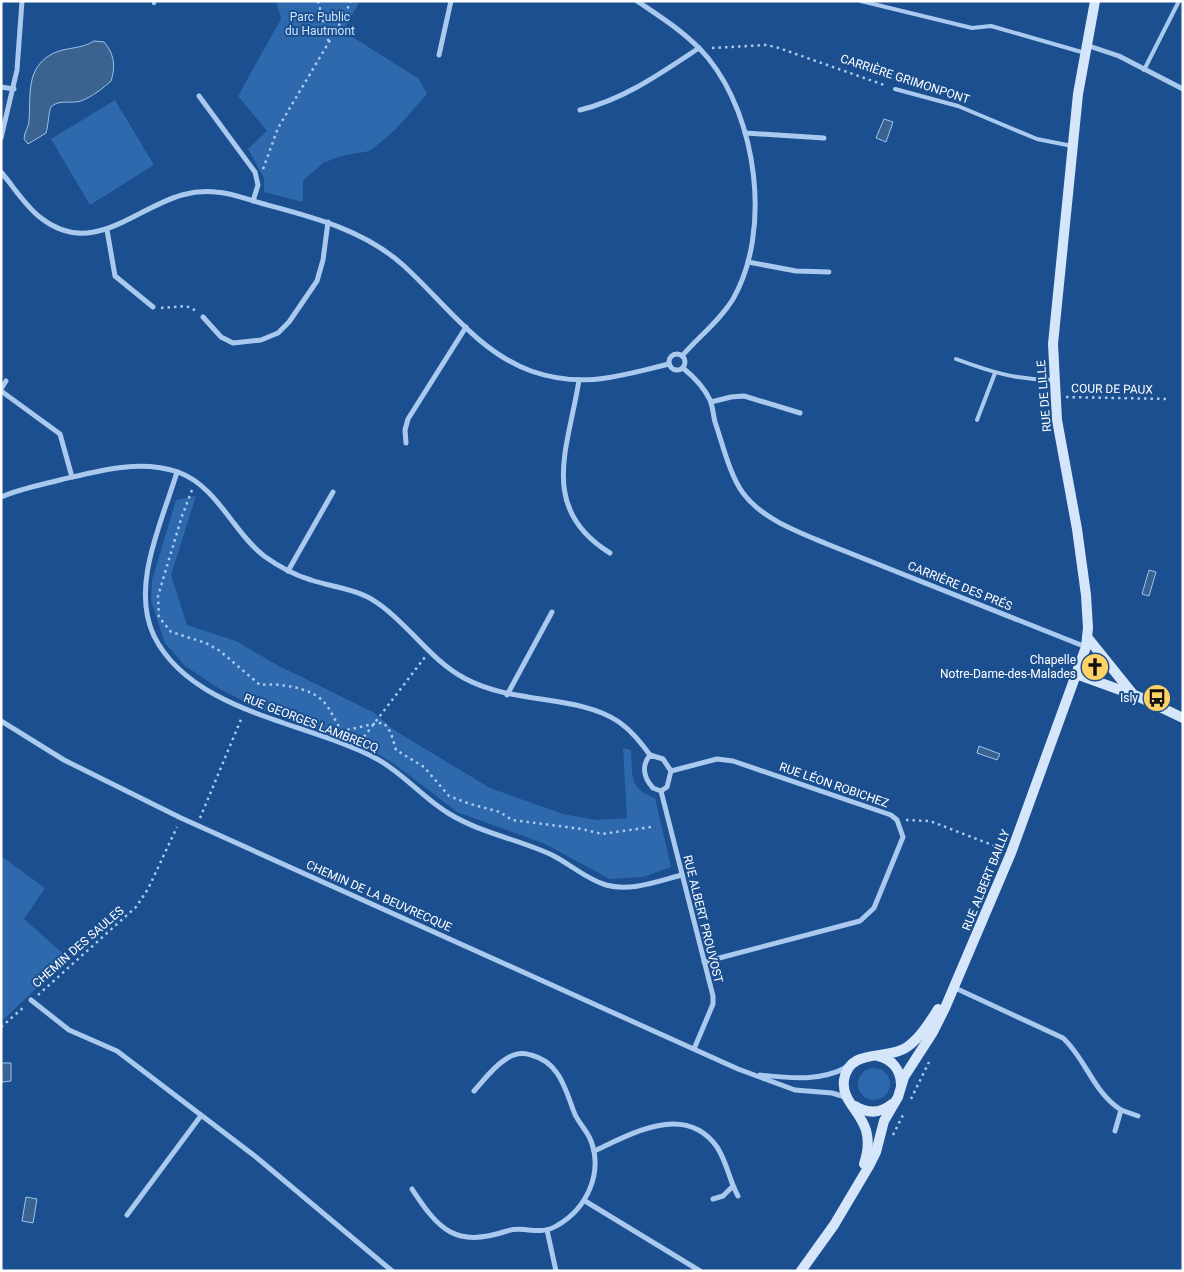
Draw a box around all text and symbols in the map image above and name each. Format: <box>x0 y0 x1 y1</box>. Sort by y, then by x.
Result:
park label: Parc Public du Hautmont <box>285 10 355 38</box>
street label: CARRIÈRE GRIMONPONT <box>839 50 972 107</box>
street label: RUE DE LILLE <box>1034 359 1054 433</box>
street label: COUR DE PAUX <box>1071 381 1153 397</box>
street label: CARRIÈRE DES PRÉS <box>906 558 1015 613</box>
church icon: Chapelle Notre-Dame-des-Malades <box>1080 652 1110 682</box>
place label: Chapelle Notre-Dame-des-Malades <box>940 653 1076 681</box>
bus stop icon: Isly <box>1142 683 1172 713</box>
street label: RUE GEORGES LAMBRECQ <box>242 691 380 755</box>
place label: Isly <box>1120 691 1138 705</box>
street label: RUE LÉON ROBICHEZ <box>777 759 891 810</box>
street label: RUE ALBERT BAILLY <box>959 827 1013 933</box>
street label: RUE ALBERT PROUVOST <box>680 854 726 984</box>
street label: CHEMIN DE LA BEUVRECQUE <box>304 857 454 935</box>
street label: CHEMIN DES SAULES <box>30 904 126 990</box>

